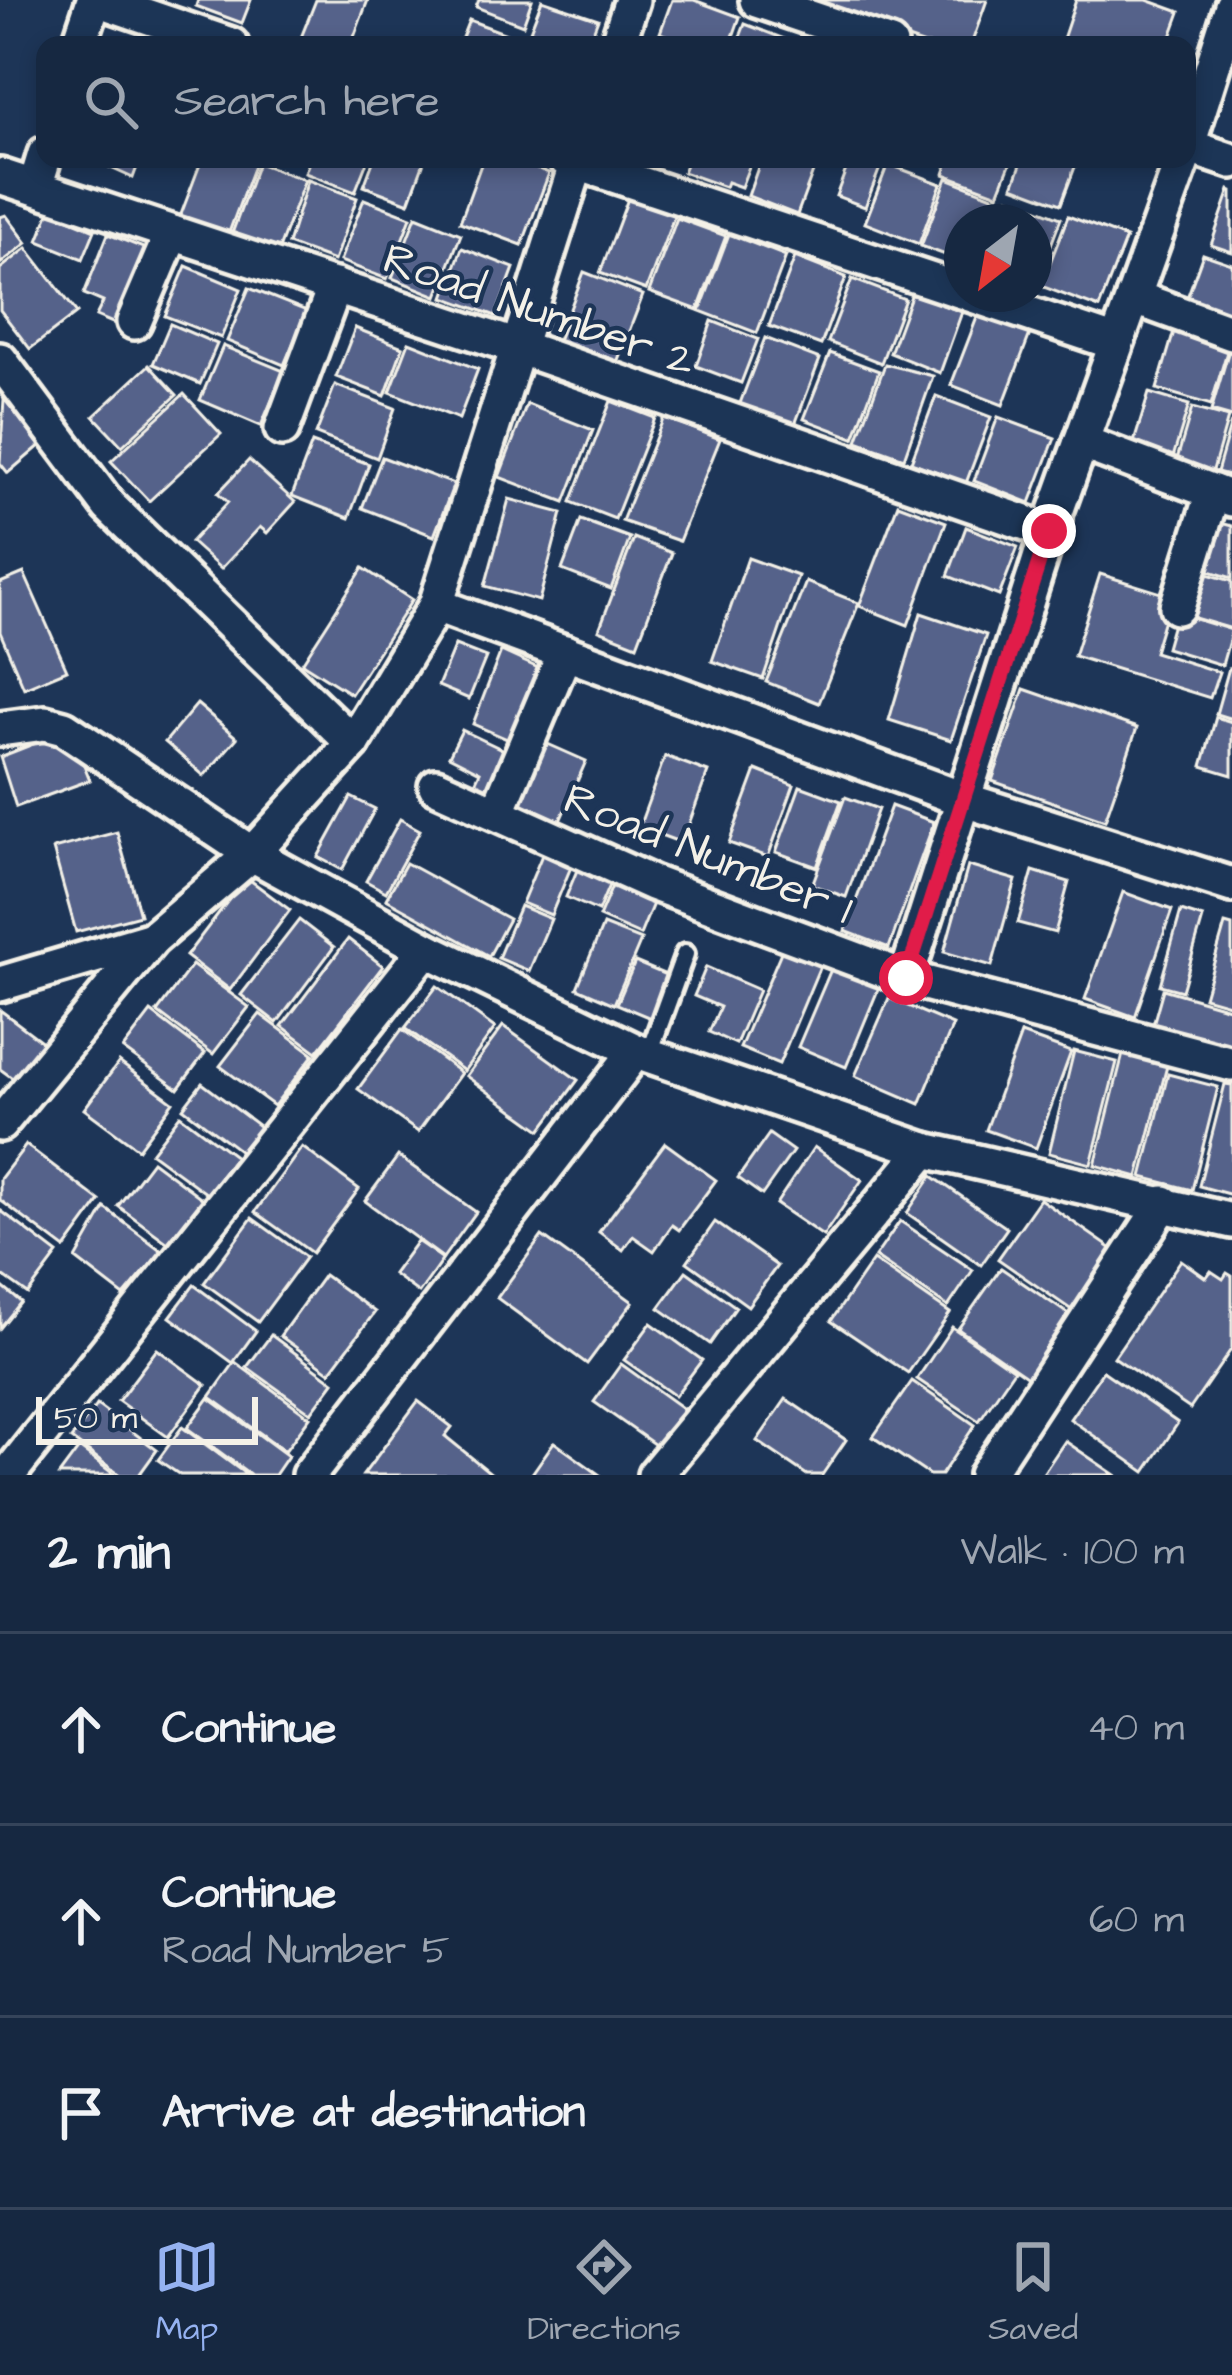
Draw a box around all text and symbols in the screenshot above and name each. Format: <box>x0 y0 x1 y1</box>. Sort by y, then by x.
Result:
search box <box>36 36 1196 168</box>
icon: search <box>78 69 144 135</box>
text: Search here <box>174 71 440 133</box>
north arrow <box>944 204 1052 312</box>
street label: Road Number 2 <box>375 229 703 393</box>
route end <box>1022 504 1076 558</box>
street label: Road Number 1 <box>555 769 861 941</box>
route start <box>879 951 933 1005</box>
scale bar <box>36 1391 258 1444</box>
text: 50 m <box>54 1395 137 1441</box>
text: 2 min <box>48 1518 171 1589</box>
text: Walk · 100 m <box>961 1526 1184 1580</box>
icon: ahead <box>48 1696 114 1762</box>
text: Continue <box>162 1698 336 1760</box>
text: 40 m <box>1087 1702 1184 1756</box>
text: Continue <box>162 1863 336 1925</box>
icon: ahead <box>48 1888 114 1954</box>
text: 60 m <box>1089 1894 1184 1948</box>
text: Road Number 5 <box>162 1925 450 1979</box>
icon: arrive <box>48 2080 114 2146</box>
text: Arrive at destination <box>162 2082 585 2144</box>
tab: Map <box>154 2234 220 2352</box>
tab: Directions <box>527 2234 681 2352</box>
tab: Saved <box>988 2234 1078 2352</box>

